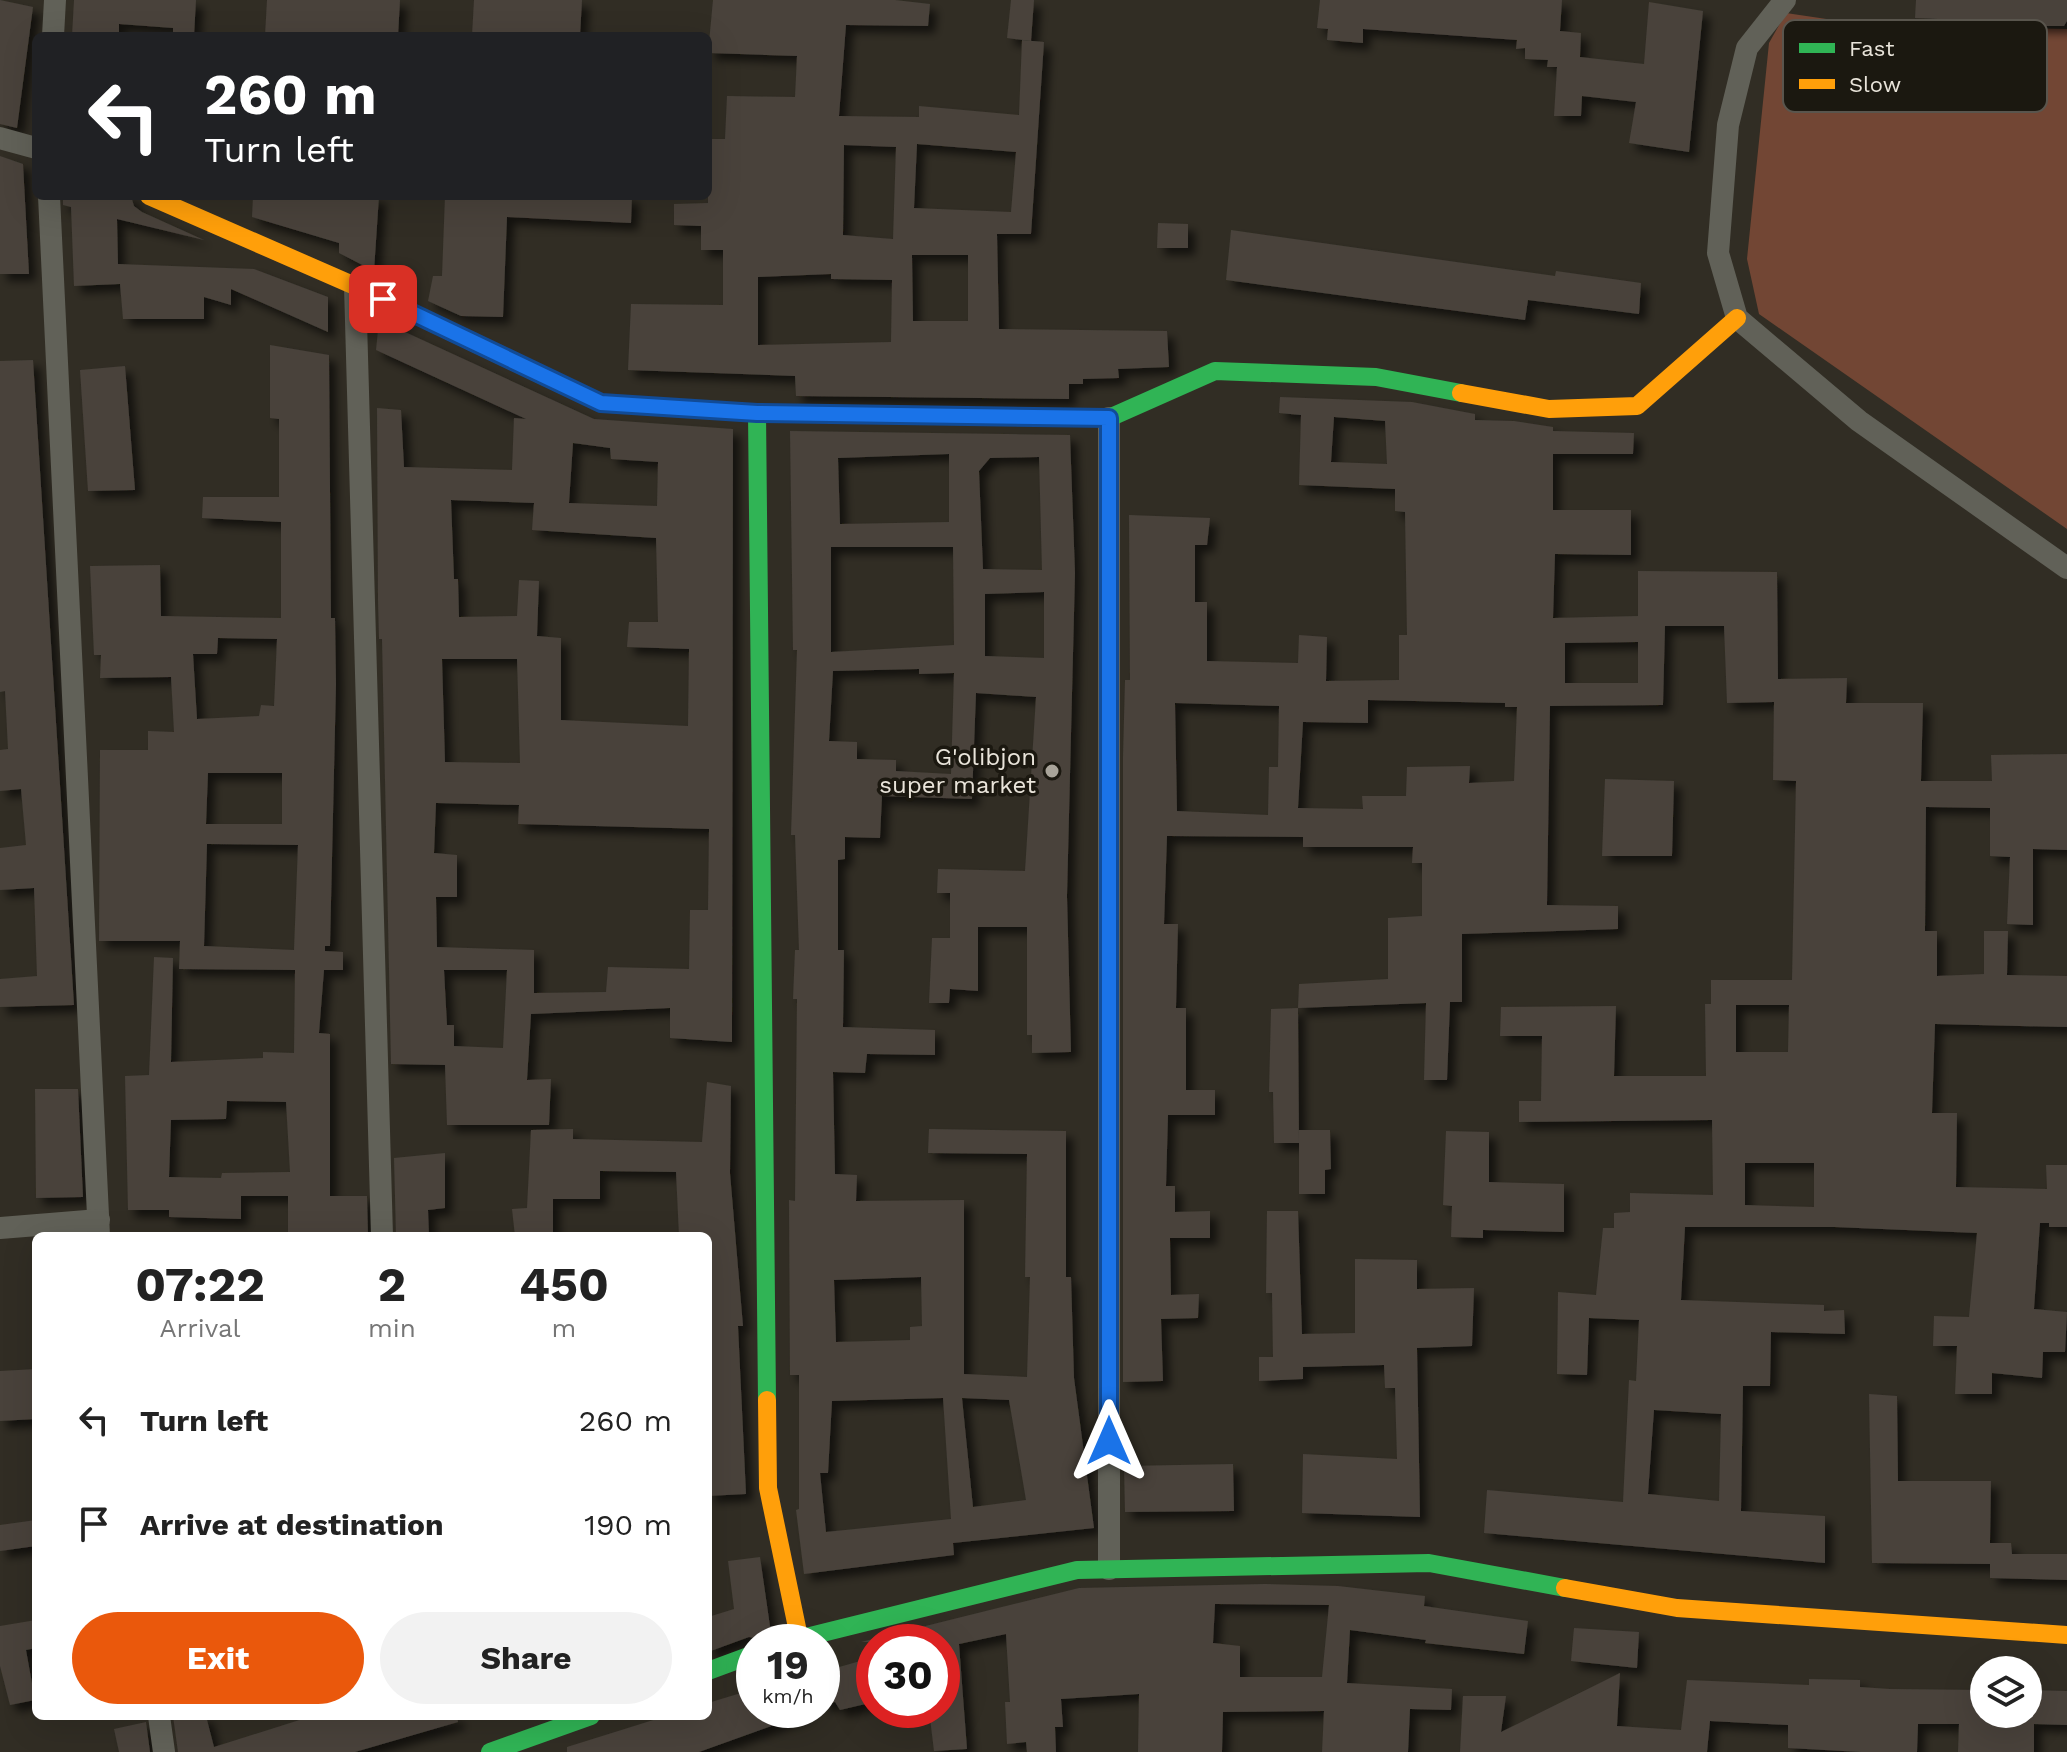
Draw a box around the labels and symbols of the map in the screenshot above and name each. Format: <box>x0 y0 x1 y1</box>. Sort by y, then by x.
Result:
legend <box>1783 20 2047 112</box>
text: Fast <box>1849 36 1895 61</box>
text: Slow <box>1849 72 1901 97</box>
pin <box>349 265 417 333</box>
place label: G'olibjon super market <box>879 743 1036 799</box>
marker: G'olibjon super market <box>1043 762 1061 780</box>
position arrow <box>1067 1399 1151 1483</box>
speed limit sign: 30 <box>856 1624 960 1728</box>

